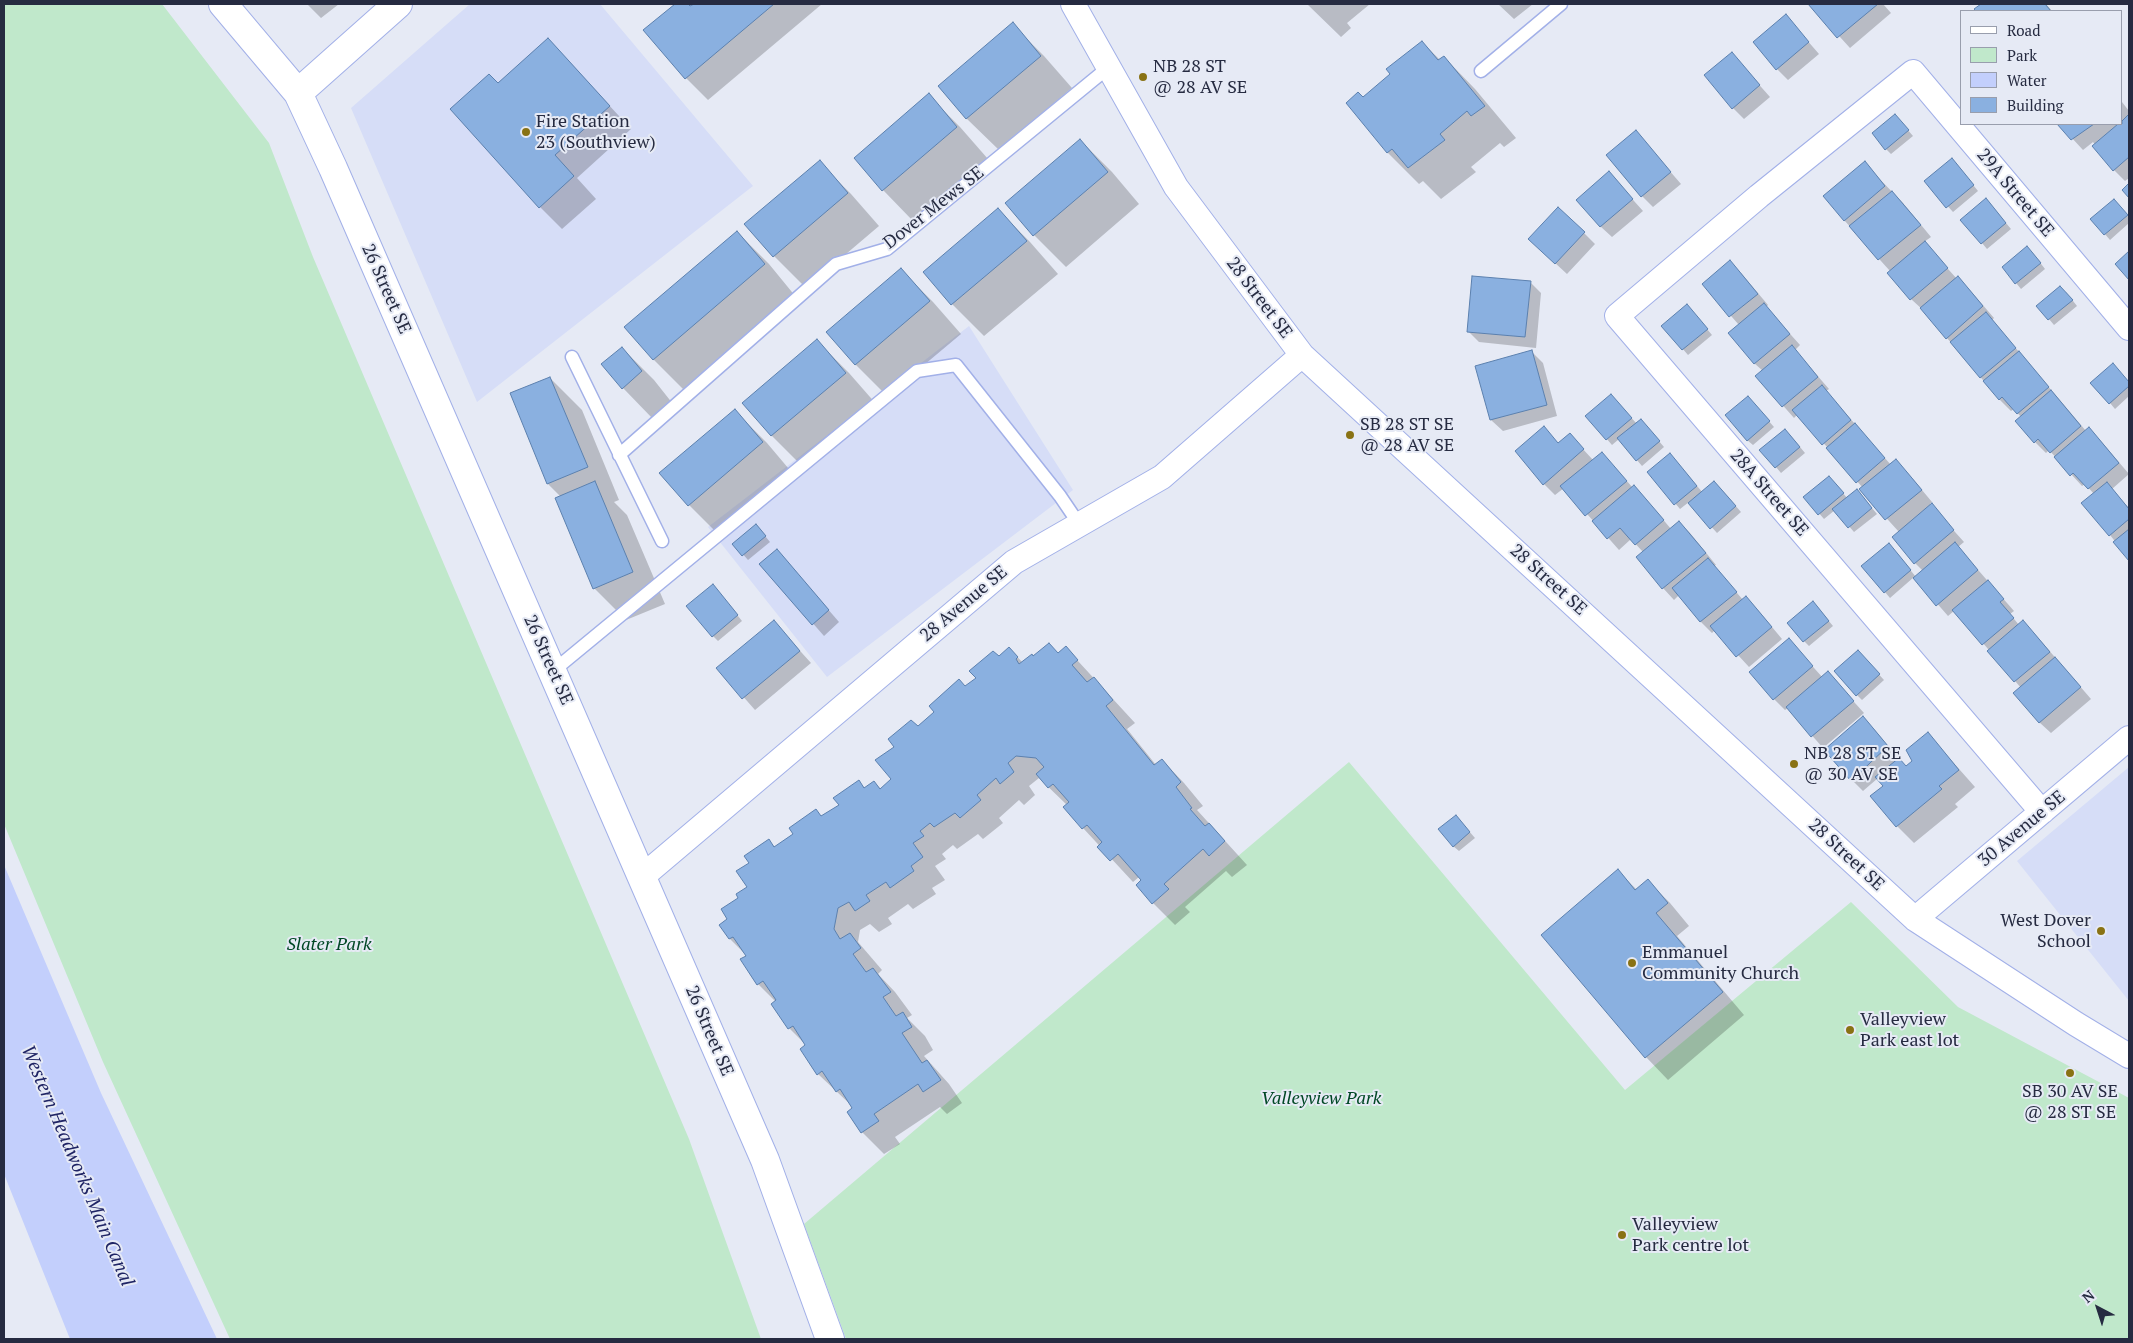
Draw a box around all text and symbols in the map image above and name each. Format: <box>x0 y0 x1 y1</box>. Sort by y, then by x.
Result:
legend <box>1960 10 2123 125</box>
text: Road <box>2007 20 2040 40</box>
text: Park <box>2007 45 2037 65</box>
place label: NB 28 ST @ 28 AV SE <box>1153 56 1247 98</box>
text: Water <box>2007 70 2046 90</box>
marker: NB 28 ST @ 28 AV SE <box>1137 71 1149 83</box>
text: Building <box>2007 95 2064 115</box>
place label: Fire Station 23 (Southview) <box>536 111 656 154</box>
marker: Fire Station 23 (Southview) <box>520 126 532 138</box>
street label: 29A Street SE <box>1972 145 2058 241</box>
street label: Dover Mews SE <box>879 162 989 254</box>
street label: 26 Street SE <box>357 241 415 337</box>
street label: 28 Street SE <box>1221 253 1297 343</box>
place label: SB 28 ST SE @ 28 AV SE <box>1360 414 1454 456</box>
marker: SB 28 ST SE @ 28 AV SE <box>1344 429 1356 441</box>
street label: 28A Street SE <box>1725 445 1813 541</box>
street label: 28 Street SE <box>1505 540 1591 620</box>
street label: 28 Avenue SE <box>916 561 1012 647</box>
street label: 26 Street SE <box>519 612 577 708</box>
place label: NB 28 ST SE @ 30 AV SE <box>1804 743 1901 786</box>
marker: NB 28 ST SE @ 30 AV SE <box>1788 758 1800 770</box>
street label: 30 Avenue SE <box>1974 786 2070 872</box>
street label: 28 Street SE <box>1803 814 1889 896</box>
place label: West Dover School <box>2000 910 2091 952</box>
marker: West Dover School <box>2095 925 2107 937</box>
park label: Slater Park <box>286 934 372 956</box>
place label: Emmanuel Community Church <box>1642 942 1799 984</box>
marker: Emmanuel Community Church <box>1626 957 1638 969</box>
street label: 26 Street SE <box>680 983 738 1079</box>
place label: Valleyview Park east lot <box>1860 1009 1959 1052</box>
marker: Valleyview Park east lot <box>1844 1024 1856 1036</box>
water label: Western Headworks Main Canal <box>16 1042 138 1290</box>
marker: SB 30 AV SE @ 28 ST SE <box>2064 1067 2076 1079</box>
place label: SB 30 AV SE @ 28 ST SE <box>2022 1081 2118 1124</box>
park label: Valleyview Park <box>1261 1088 1381 1110</box>
place label: Valleyview Park centre lot <box>1632 1214 1749 1256</box>
marker: Valleyview Park centre lot <box>1616 1229 1628 1241</box>
north arrow <box>2073 1283 2123 1333</box>
text: N <box>2078 1285 2098 1307</box>

